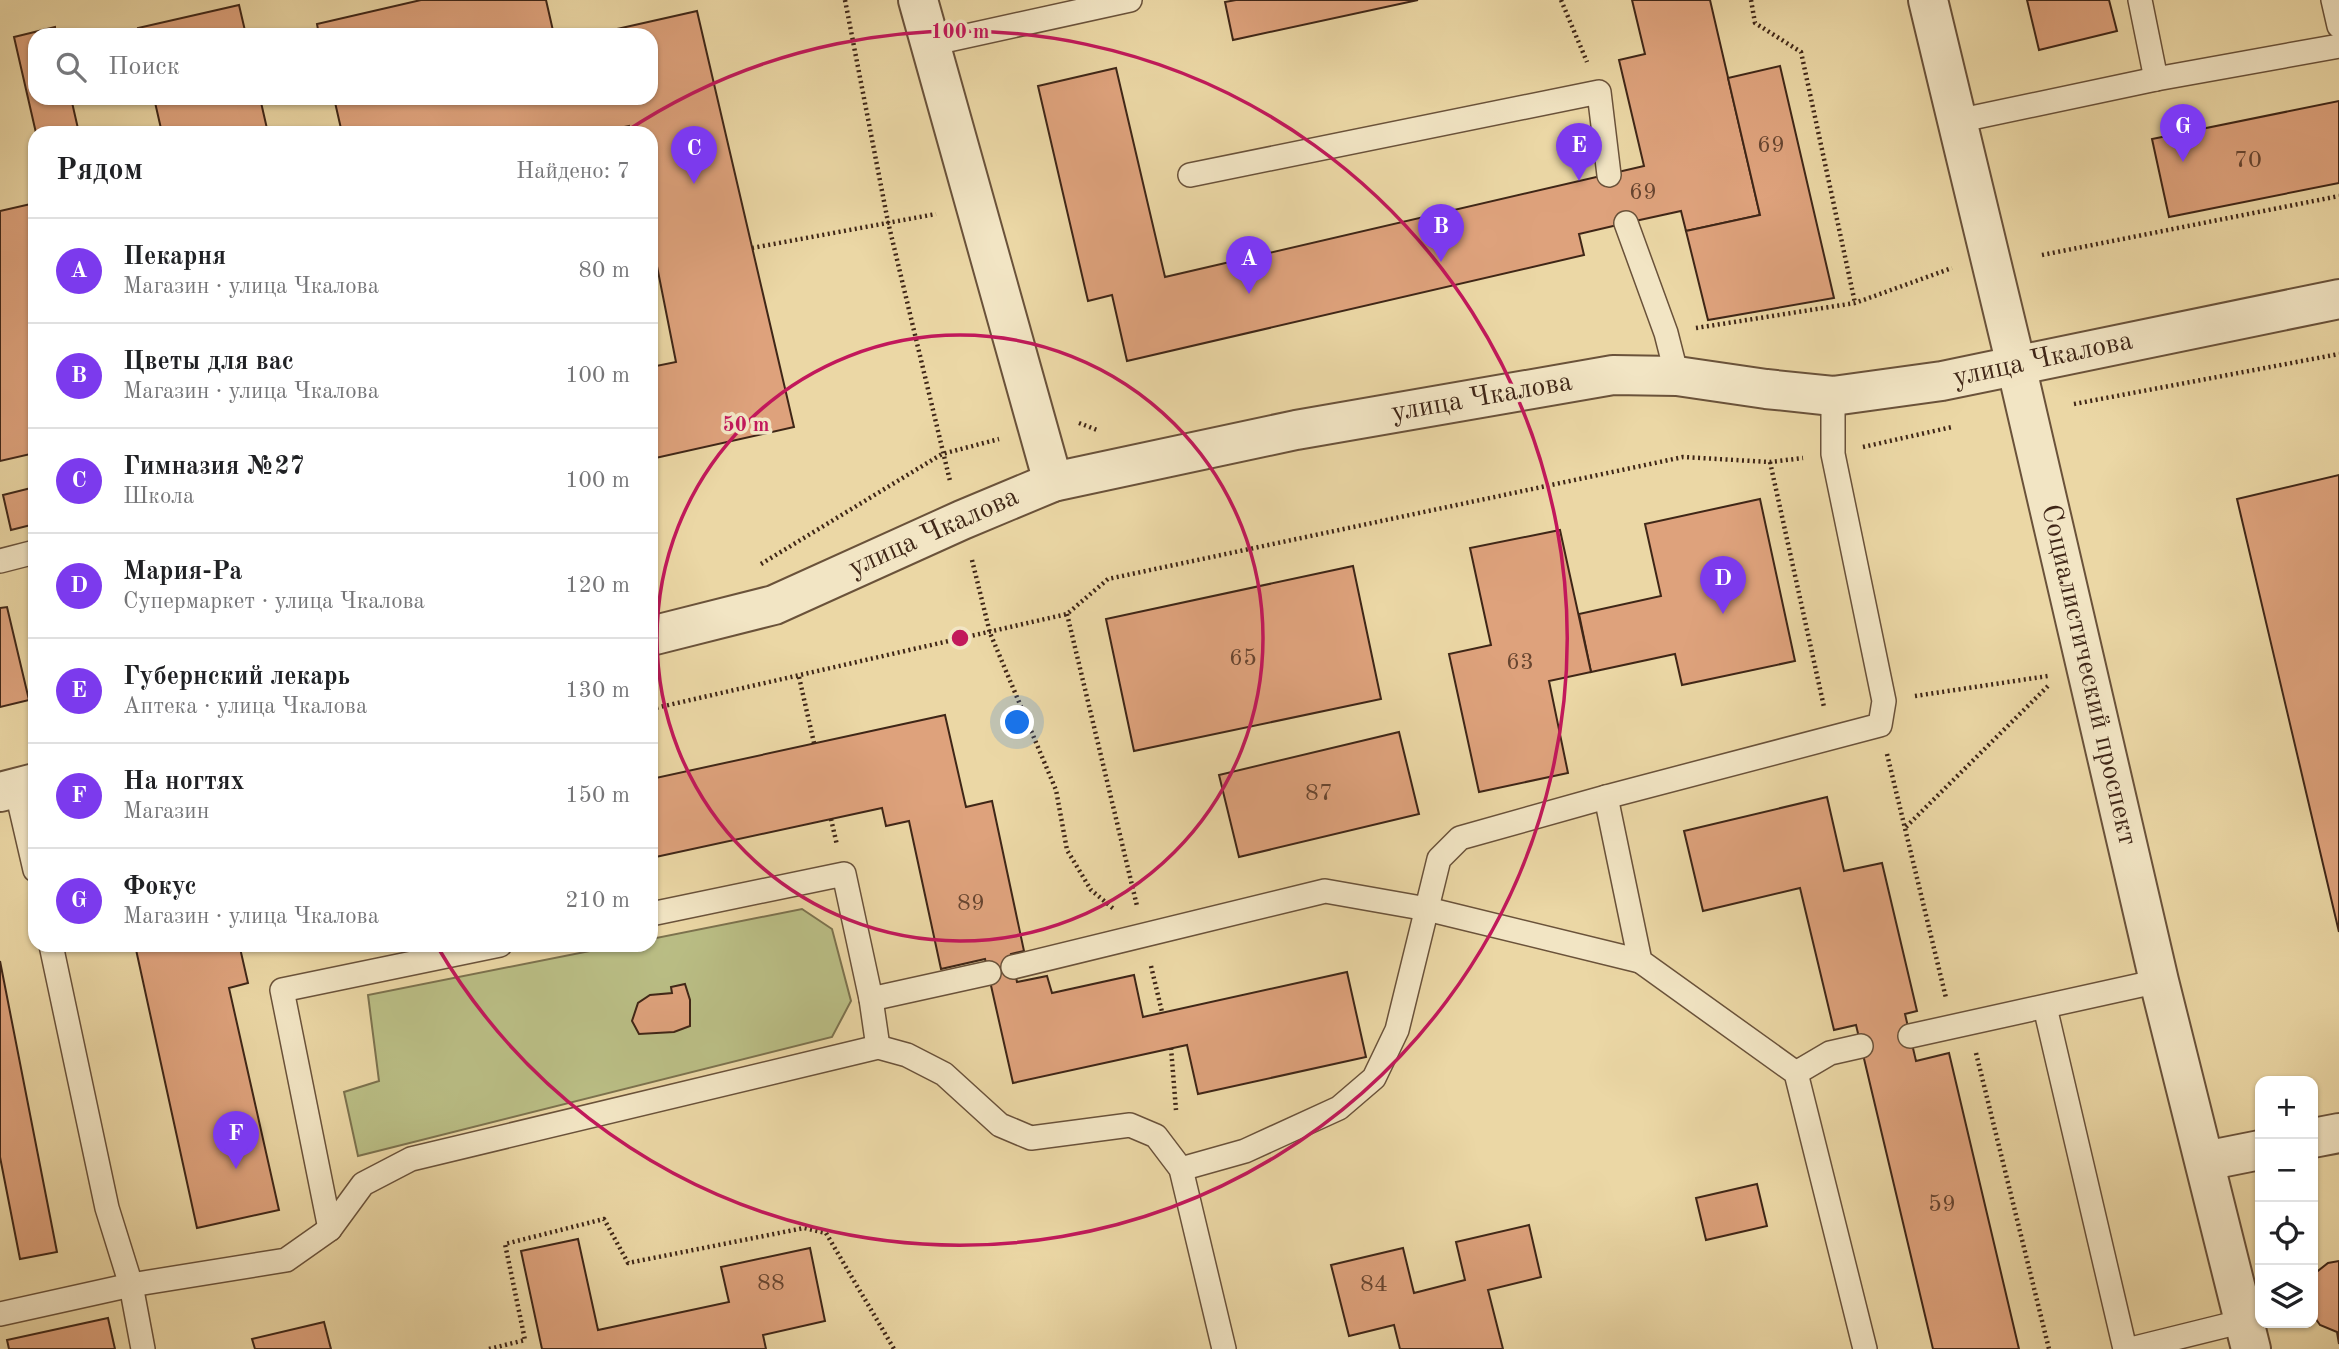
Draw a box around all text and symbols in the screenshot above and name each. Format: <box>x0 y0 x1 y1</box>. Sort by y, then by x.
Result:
text: 100 m <box>930 22 990 43</box>
search box <box>28 28 658 105</box>
icon: search <box>52 48 90 86</box>
text: Поиск <box>108 54 180 80</box>
pin: G <box>2160 104 2206 162</box>
pin: E <box>1556 123 1602 181</box>
pin: C <box>671 126 717 184</box>
house number: 69 <box>1757 134 1785 158</box>
house number: 70 <box>2234 149 2262 173</box>
text: Рядом <box>56 156 143 186</box>
text: Найдено: 7 <box>516 160 630 183</box>
house number: 69 <box>1629 181 1657 205</box>
pin: B <box>1418 204 1464 262</box>
pin: A <box>1226 236 1272 294</box>
text: Пекарня <box>123 244 226 270</box>
text: A <box>70 259 88 282</box>
text: 80 m <box>579 259 630 282</box>
text: Магазин · улица Чкалова <box>123 275 379 298</box>
street label: улица Чкалова <box>1951 327 2136 393</box>
text: Цветы для вас <box>123 349 294 375</box>
text: B <box>71 364 87 387</box>
text: 100 m <box>565 364 630 387</box>
street label: улица Чкалова <box>1389 368 1575 428</box>
text: Магазин · улица Чкалова <box>123 380 379 403</box>
text: 50 m <box>722 415 770 436</box>
text: Гимназия №27 <box>123 454 305 480</box>
text: C <box>71 469 87 492</box>
text: 100 m <box>565 469 630 492</box>
street label: улица Чкалова <box>845 483 1023 583</box>
text: Школа <box>123 485 194 508</box>
street label: Социалистический проспект <box>2035 502 2141 848</box>
pin: D <box>1700 556 1746 614</box>
text: Мария-Ра <box>123 559 242 585</box>
text: D <box>70 574 88 597</box>
text: 120 m <box>565 574 630 597</box>
text: Супермаркет · улица Чкалова <box>123 590 425 613</box>
centre of rings <box>948 626 972 650</box>
house number: 65 <box>1229 647 1257 671</box>
house number: 63 <box>1506 651 1534 675</box>
text: Губернский лекарь <box>123 664 350 690</box>
text: E <box>71 679 87 702</box>
text: 130 m <box>565 679 630 702</box>
text: Аптека · улица Чкалова <box>123 695 367 718</box>
your location <box>1000 705 1034 739</box>
text: На ногтях <box>123 769 244 795</box>
house number: 87 <box>1305 782 1333 806</box>
text: F <box>71 784 87 807</box>
text: 150 m <box>565 784 630 807</box>
text: Магазин <box>123 800 209 823</box>
text: Фокус <box>123 874 197 900</box>
text: G <box>71 889 87 912</box>
text: 210 m <box>565 889 630 912</box>
house number: 89 <box>957 892 985 916</box>
text: Магазин · улица Чкалова <box>123 905 379 928</box>
map controls <box>2255 1076 2318 1328</box>
button: + <box>2255 1076 2318 1139</box>
pin: F <box>213 1111 259 1169</box>
button: − <box>2255 1139 2318 1202</box>
house number: 59 <box>1928 1193 1956 1217</box>
button: locate <box>2255 1202 2318 1265</box>
button: layers <box>2255 1265 2318 1328</box>
house number: 88 <box>757 1272 785 1296</box>
house number: 84 <box>1360 1273 1388 1297</box>

